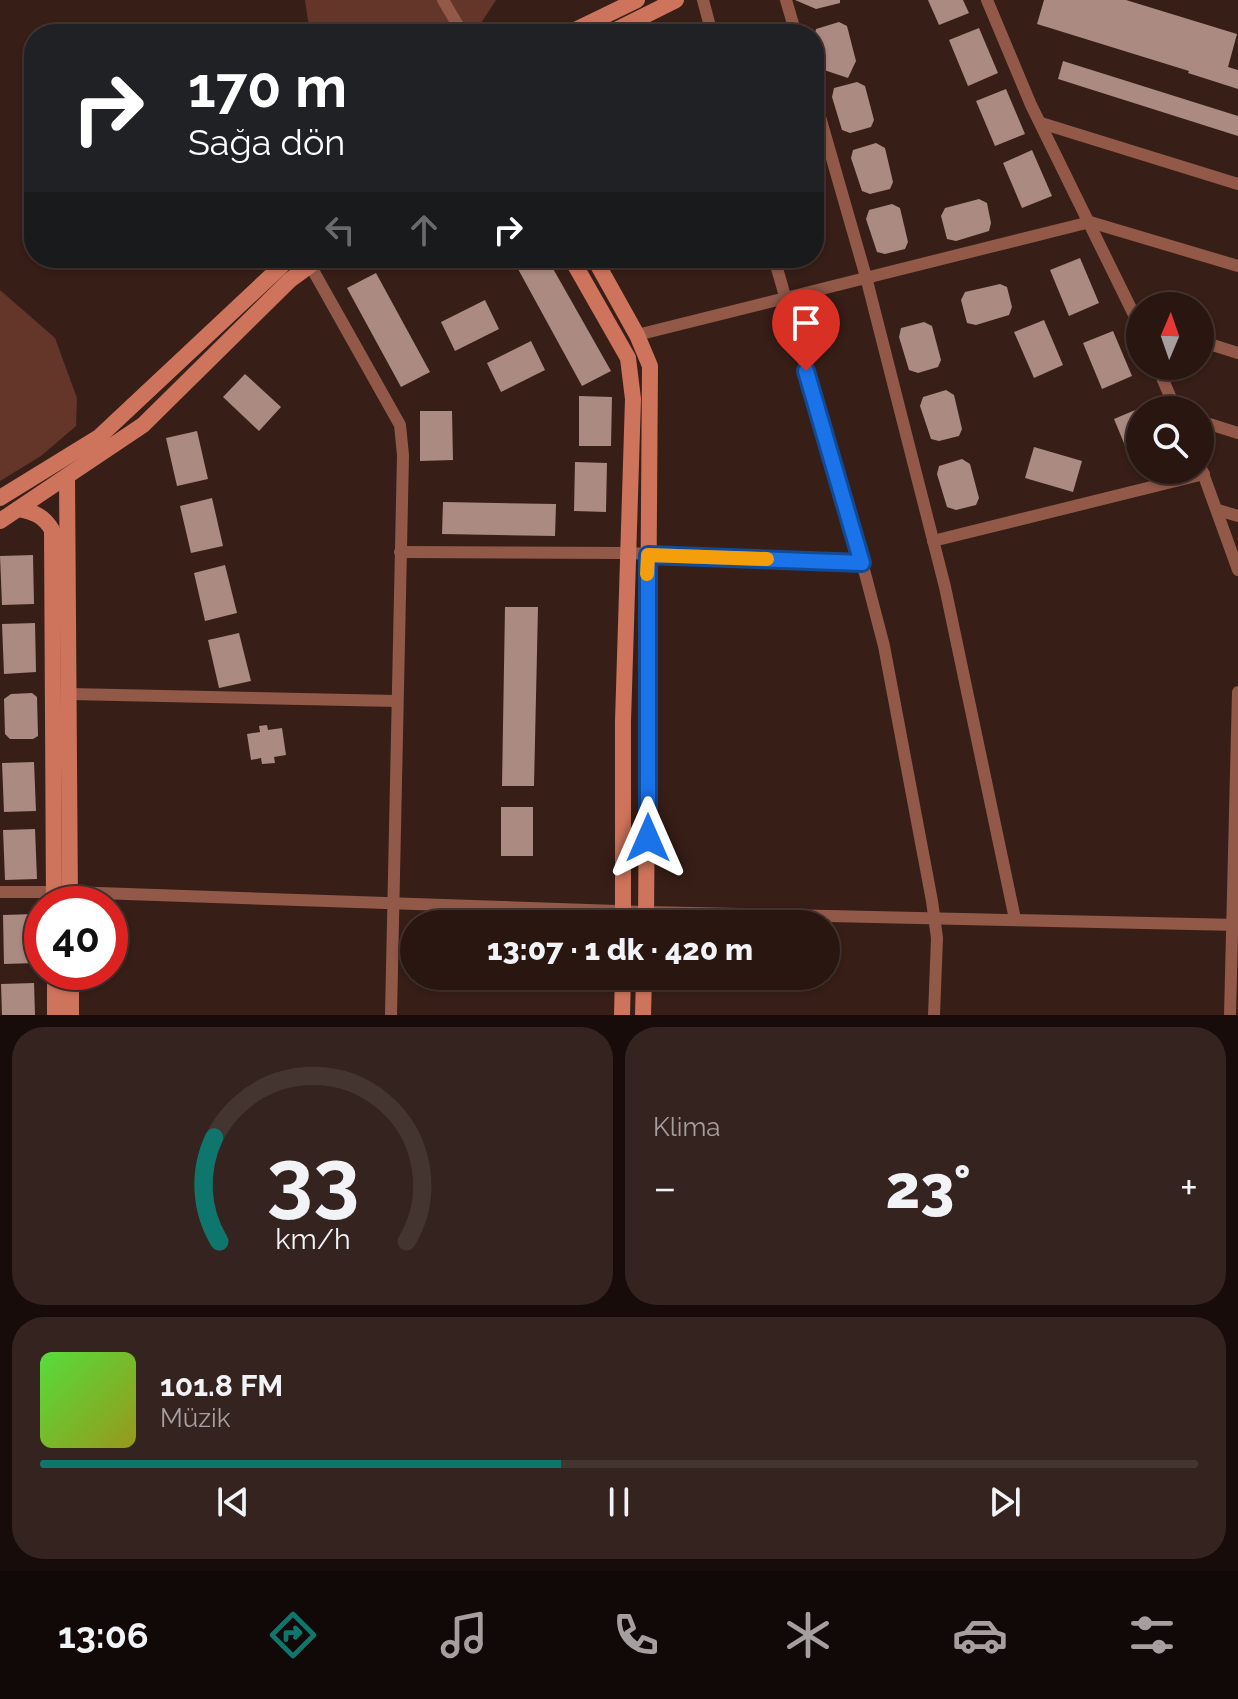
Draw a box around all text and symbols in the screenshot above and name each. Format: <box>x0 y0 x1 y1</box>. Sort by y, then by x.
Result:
text: 170 m <box>188 54 347 120</box>
icon: right <box>56 56 160 160</box>
text: Sağa dön <box>188 121 345 163</box>
icon: left <box>318 208 362 252</box>
icon: ahead <box>402 208 446 252</box>
icon: right <box>486 208 530 252</box>
pin <box>772 289 840 371</box>
north arrow <box>1126 292 1214 380</box>
map controls <box>1126 292 1214 484</box>
icon: arrive <box>784 301 828 345</box>
button: search <box>1126 396 1214 484</box>
position arrow <box>606 796 690 880</box>
speed limit sign: 40 <box>24 886 128 990</box>
text: 13:07 · 1 dk · 420 m <box>487 932 753 967</box>
text: Klima <box>653 1112 721 1142</box>
text: 33 <box>266 1130 359 1227</box>
text: 23° <box>885 1152 971 1222</box>
text: − <box>653 1162 677 1213</box>
text: + <box>1180 1162 1198 1213</box>
text: km/h <box>275 1222 350 1256</box>
text: 101.8 FM <box>160 1368 283 1403</box>
text: Müzik <box>160 1403 231 1433</box>
icon: previous <box>211 1480 255 1524</box>
icon: pause <box>597 1480 641 1524</box>
icon: next <box>983 1480 1027 1524</box>
icon: directions <box>265 1607 321 1663</box>
icon: music <box>436 1607 492 1663</box>
icon: phone <box>608 1607 664 1663</box>
icon: climate <box>780 1607 836 1663</box>
icon: car <box>952 1607 1008 1663</box>
icon: filters <box>1124 1607 1180 1663</box>
text: 13:06 <box>58 1614 149 1656</box>

